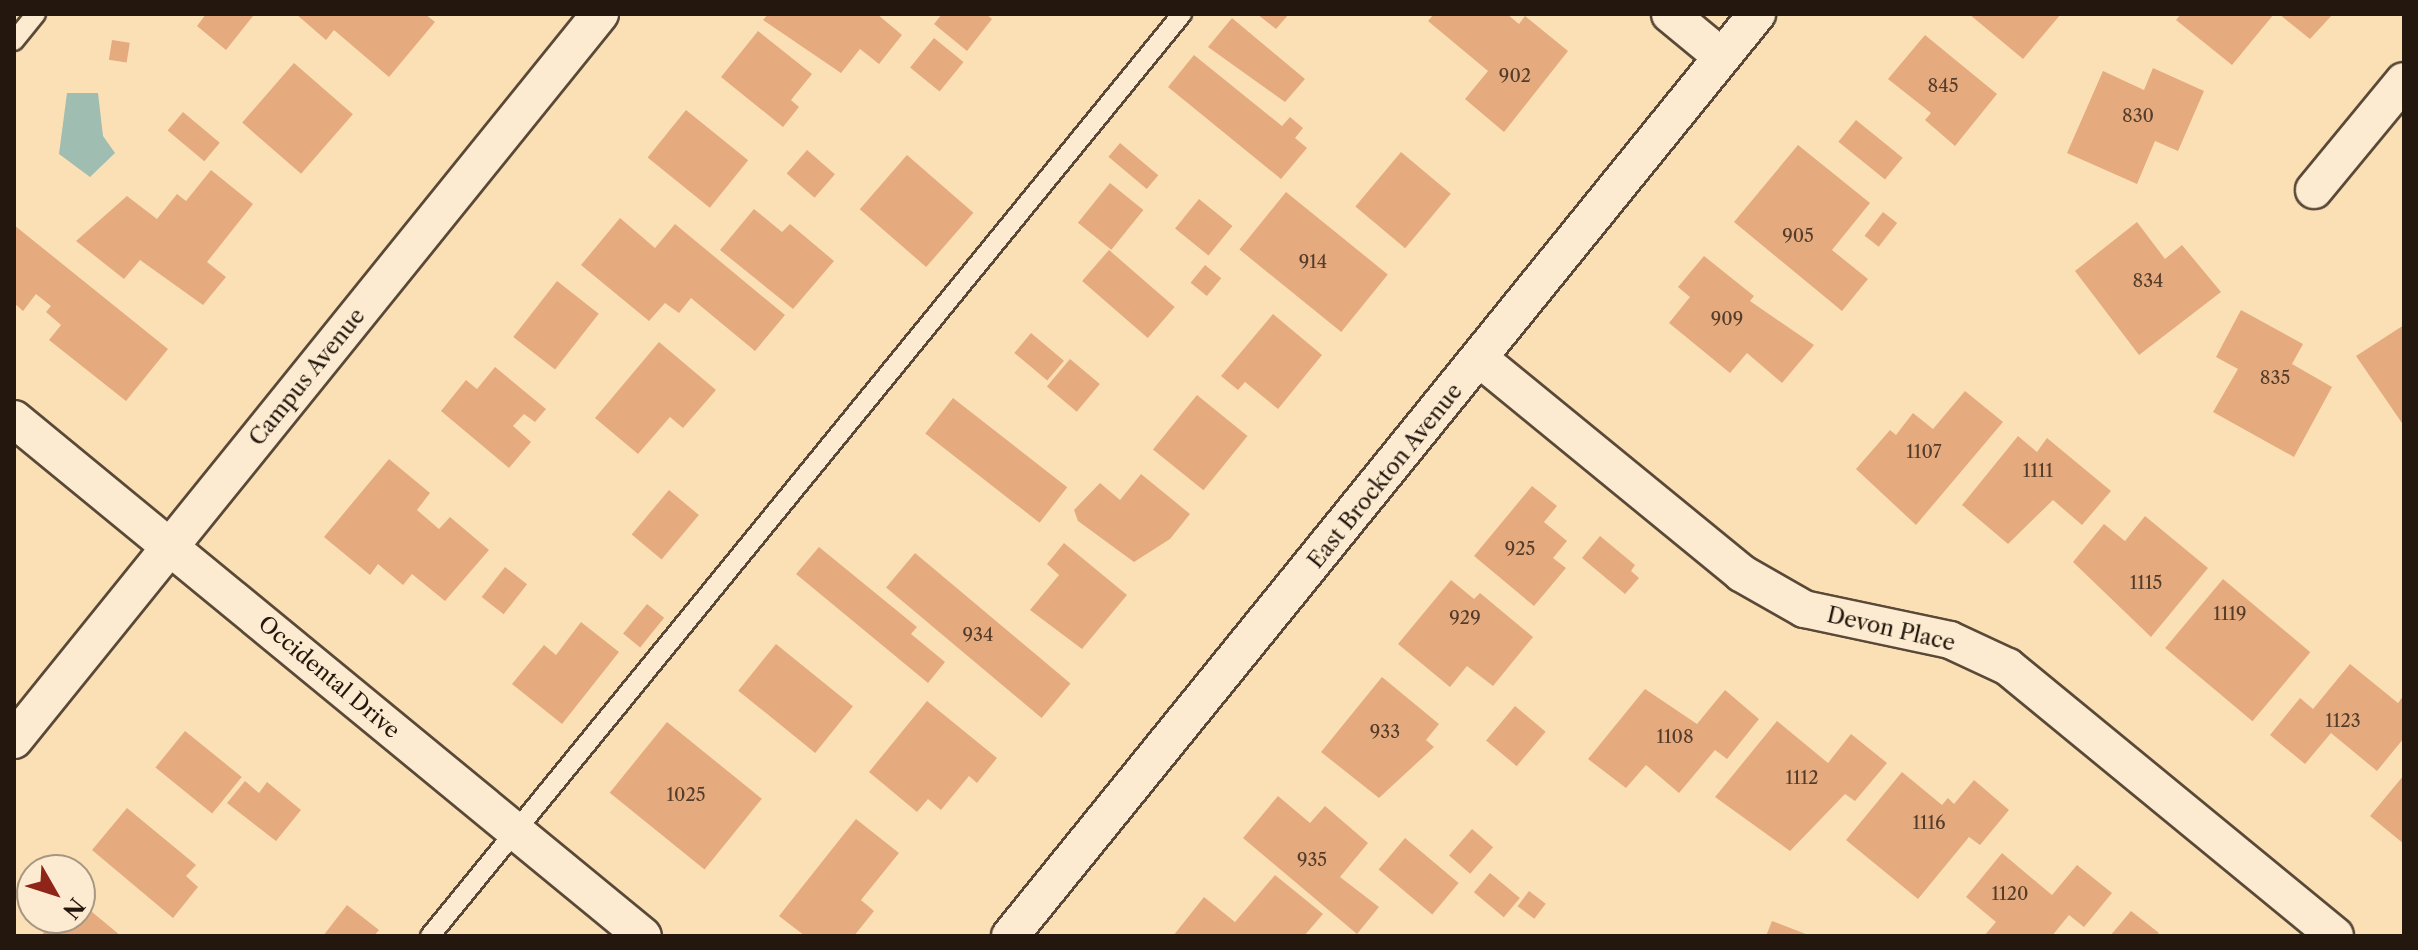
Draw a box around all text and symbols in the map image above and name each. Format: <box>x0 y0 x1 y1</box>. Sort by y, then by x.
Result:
house number: 902 <box>1499 65 1531 87</box>
house number: 845 <box>1928 75 1958 97</box>
house number: 830 <box>2122 105 2154 127</box>
house number: 905 <box>1782 225 1814 247</box>
house number: 914 <box>1299 251 1327 273</box>
house number: 834 <box>2133 270 2163 292</box>
street label: Campus Avenue <box>243 303 371 451</box>
house number: 909 <box>1711 308 1743 330</box>
house number: 835 <box>2260 367 2290 389</box>
street label: East Brockton Avenue <box>1302 378 1468 574</box>
house number: 1107 <box>1906 441 1942 463</box>
house number: 1111 <box>2023 460 2053 482</box>
house number: 925 <box>1505 538 1535 560</box>
house number: 1115 <box>2130 572 2162 594</box>
street label: Devon Place <box>1824 601 1958 657</box>
house number: 1119 <box>2213 603 2247 625</box>
house number: 929 <box>1449 607 1481 629</box>
street label: Occidental Drive <box>253 610 405 744</box>
house number: 934 <box>963 624 993 646</box>
house number: 1123 <box>2325 710 2361 732</box>
house number: 933 <box>1370 721 1400 743</box>
house number: 1108 <box>1656 726 1694 748</box>
house number: 1112 <box>1785 767 1819 789</box>
house number: 1025 <box>666 784 706 806</box>
house number: 1116 <box>1912 812 1946 834</box>
house number: 935 <box>1297 849 1327 871</box>
north arrow <box>16 854 96 934</box>
house number: 1120 <box>1992 883 2028 905</box>
text: N <box>57 892 90 924</box>

